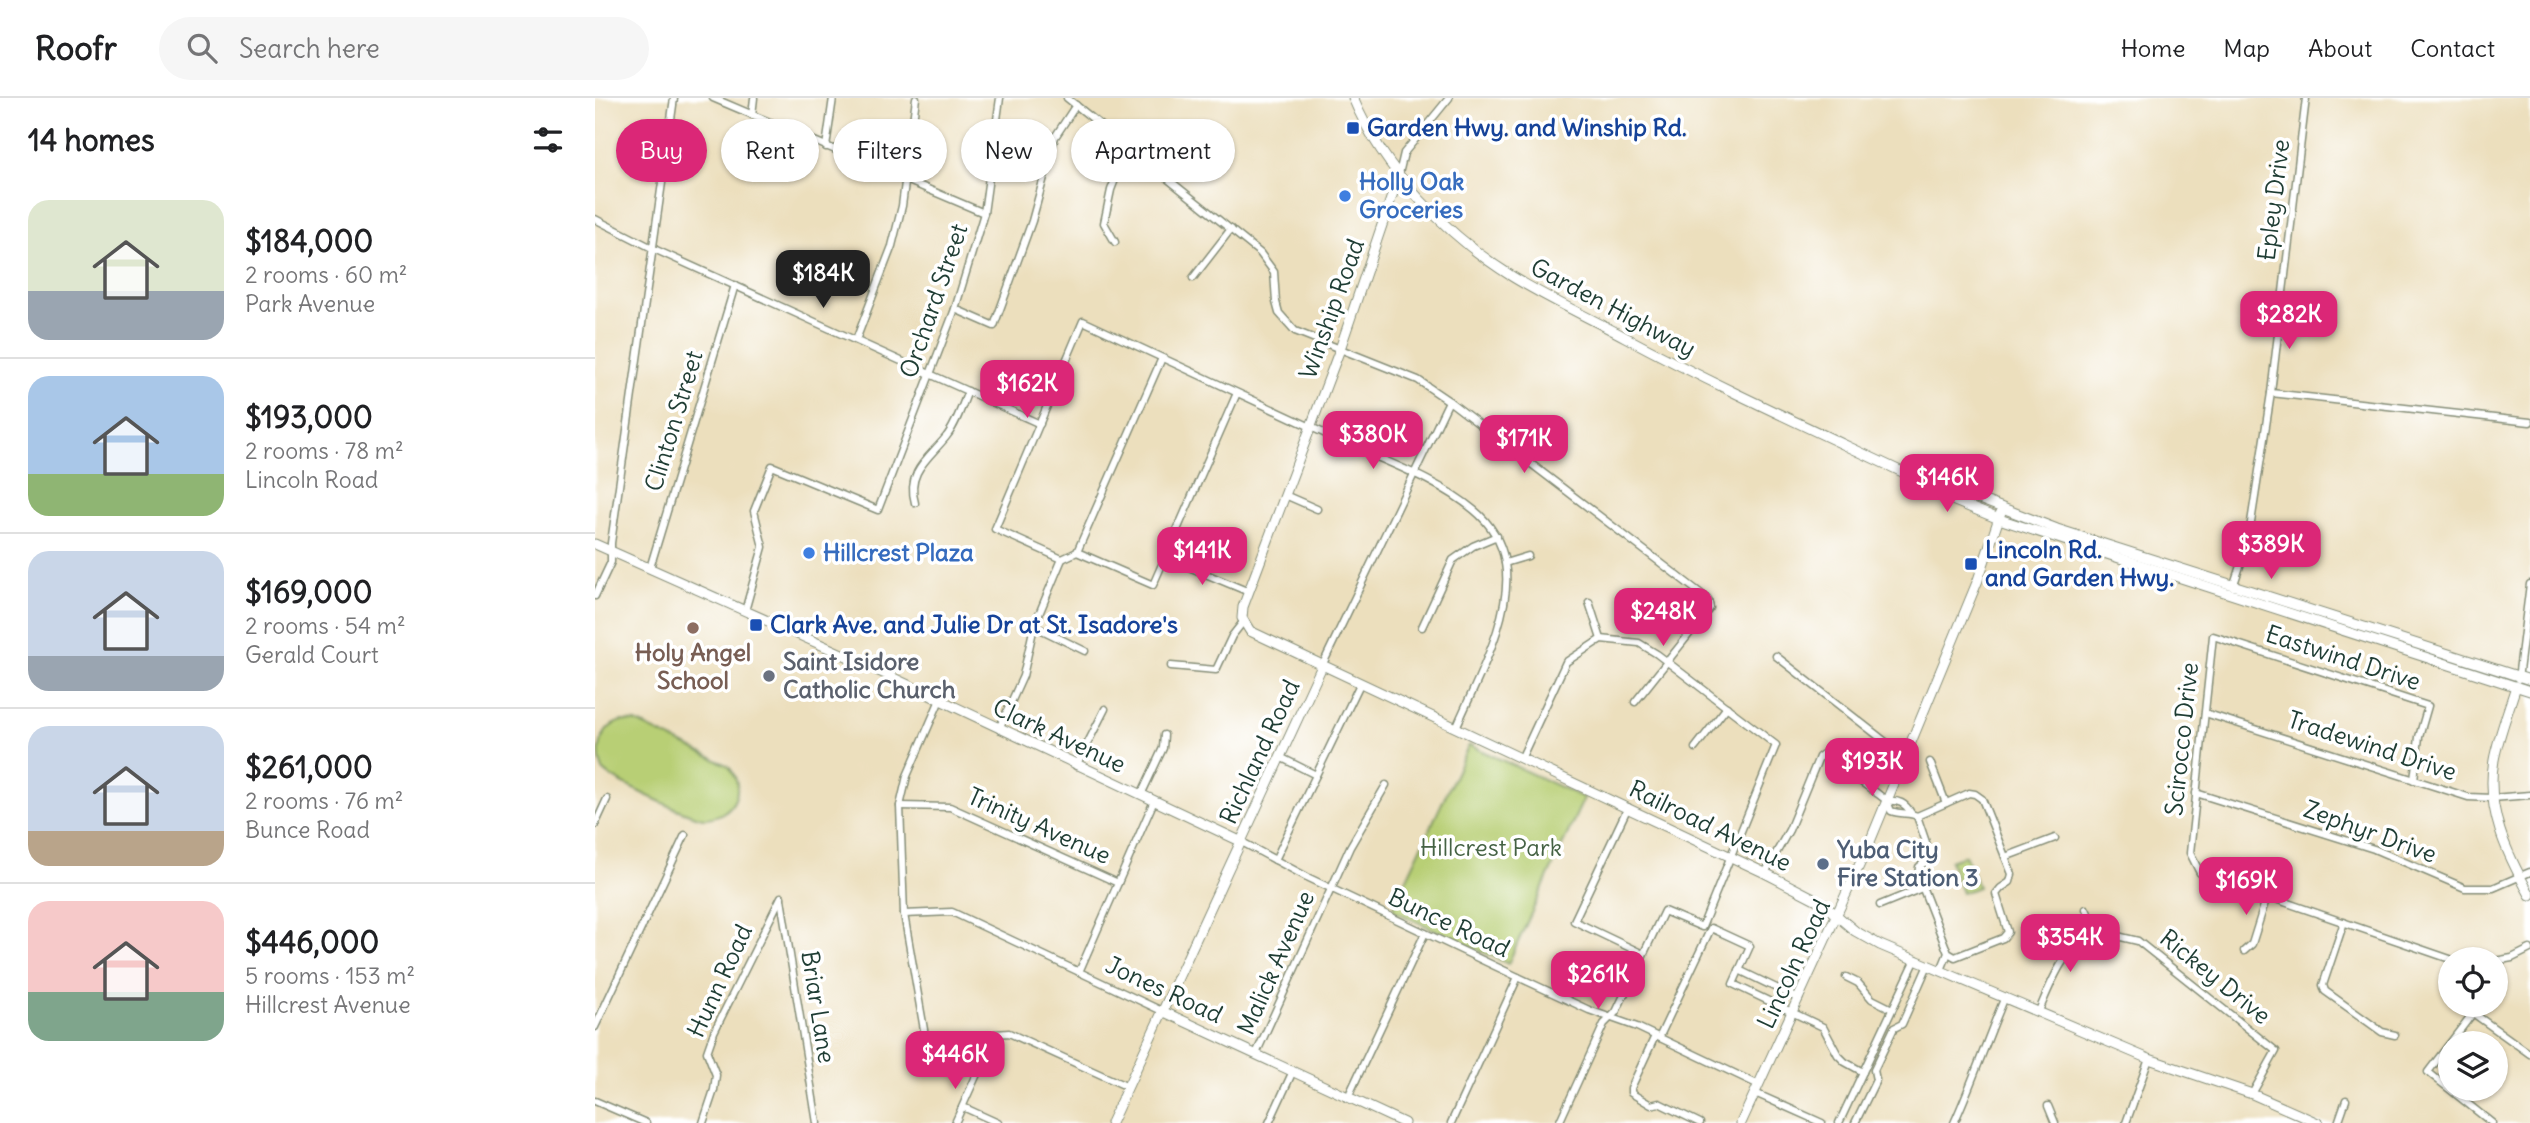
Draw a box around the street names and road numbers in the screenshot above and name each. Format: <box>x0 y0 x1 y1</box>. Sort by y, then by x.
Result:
street label: Epley Drive <box>2251 137 2295 262</box>
street label: Orchard Street <box>893 220 973 382</box>
street label: Winship Road <box>1292 235 1370 383</box>
street label: Garden Highway <box>1526 251 1701 363</box>
street label: Clinton Street <box>637 347 709 495</box>
street label: Eastwind Drive <box>2262 618 2425 696</box>
street label: Scirocco Drive <box>2158 661 2204 817</box>
street label: Richland Road <box>1213 675 1306 829</box>
street label: Clark Avenue <box>988 691 1131 779</box>
street label: Tradewind Drive <box>2284 704 2461 786</box>
street label: Railroad Avenue <box>1625 773 1796 877</box>
street label: Trinity Avenue <box>963 780 1116 870</box>
street label: Zephyr Drive <box>2300 793 2441 869</box>
street label: Bunce Road <box>1384 881 1515 963</box>
street label: Malick Avenue <box>1230 886 1320 1039</box>
street label: Lincoln Road <box>1750 894 1836 1033</box>
street label: Hunn Road <box>680 919 758 1042</box>
street label: Rickey Drive <box>2154 922 2277 1030</box>
street label: Briar Lane <box>795 948 843 1065</box>
street label: Jones Road <box>1101 949 1228 1029</box>

